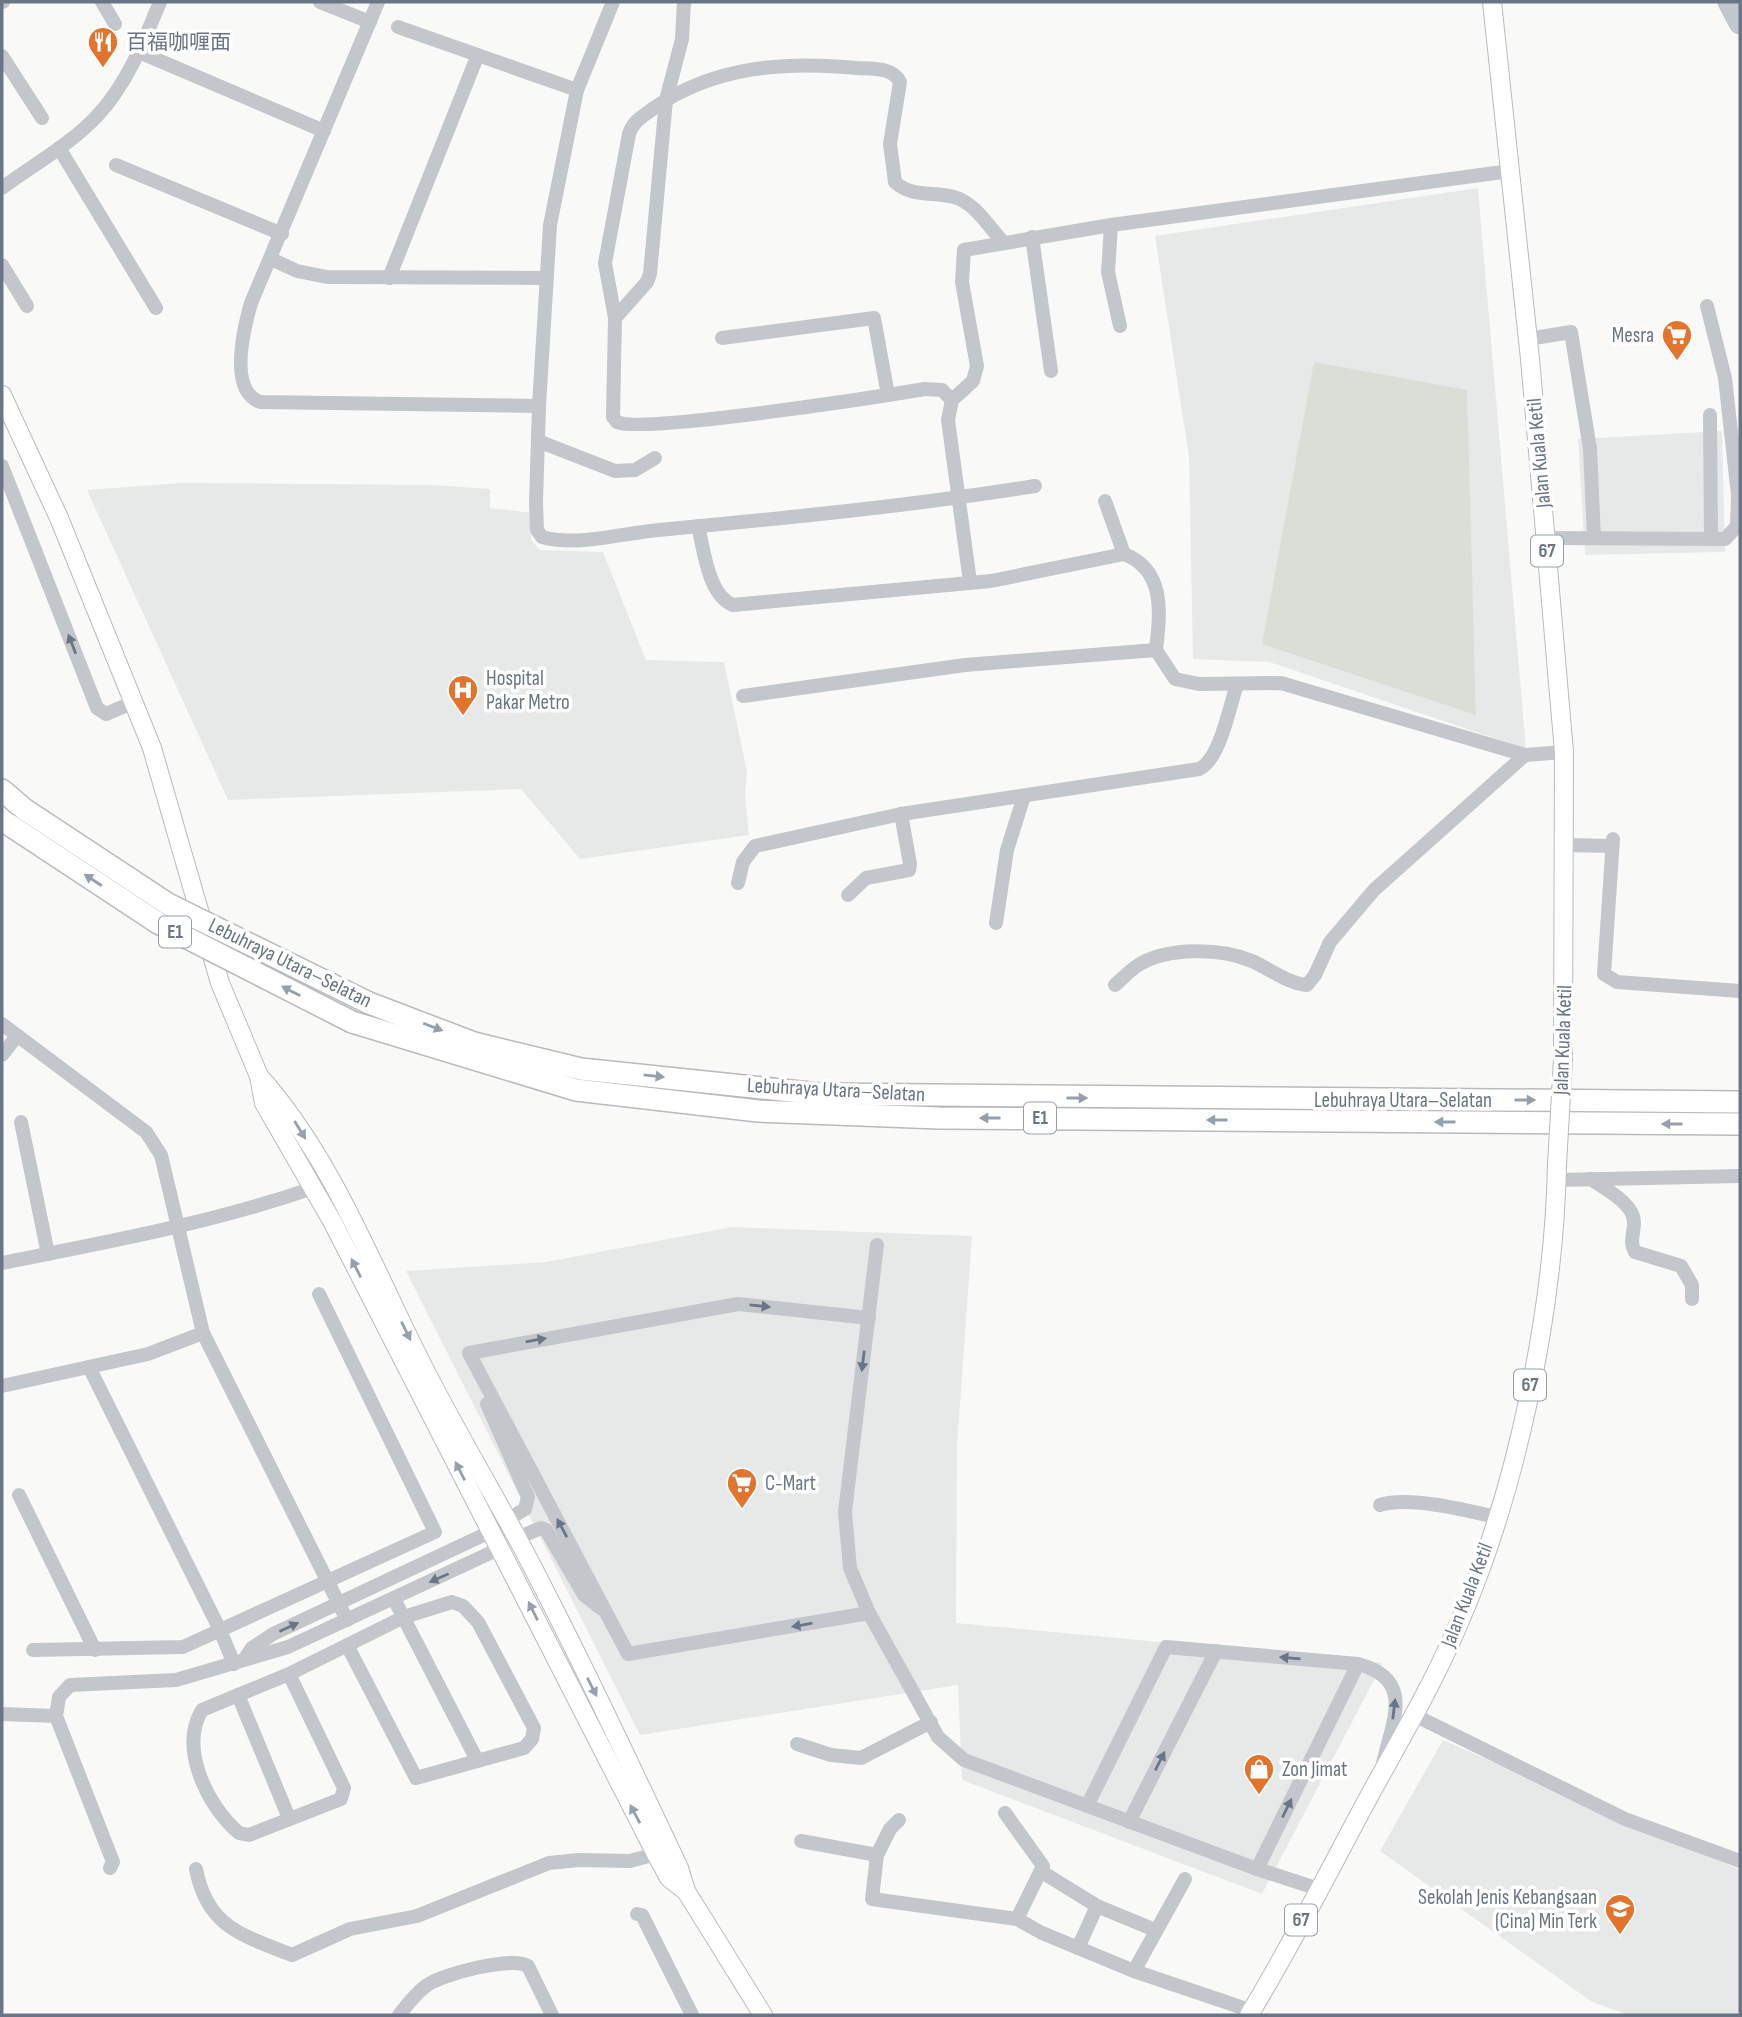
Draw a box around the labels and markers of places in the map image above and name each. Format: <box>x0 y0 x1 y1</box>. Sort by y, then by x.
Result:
restaurant icon: 百福咖喱面 <box>86 25 120 69</box>
place label: 百福咖喱面 <box>126 30 231 55</box>
supermarket icon: Mesra <box>1660 318 1694 362</box>
place label: Mesra <box>1612 323 1654 348</box>
place label: Hospital Pakar Metro <box>486 666 570 715</box>
hospital icon: Hospital Pakar Metro <box>446 673 480 717</box>
supermarket icon: C-Mart <box>725 1466 759 1510</box>
place label: C-Mart <box>765 1471 816 1496</box>
shop icon: Zon Jimat <box>1242 1752 1276 1796</box>
place label: Zon Jimat <box>1282 1757 1348 1782</box>
place label: Sekolah Jenis Kebangsaan (Cina) Min Terk <box>1418 1885 1597 1934</box>
school or university icon: Sekolah Jenis Kebangsaan (Cina) Min Terk <box>1603 1892 1637 1936</box>

